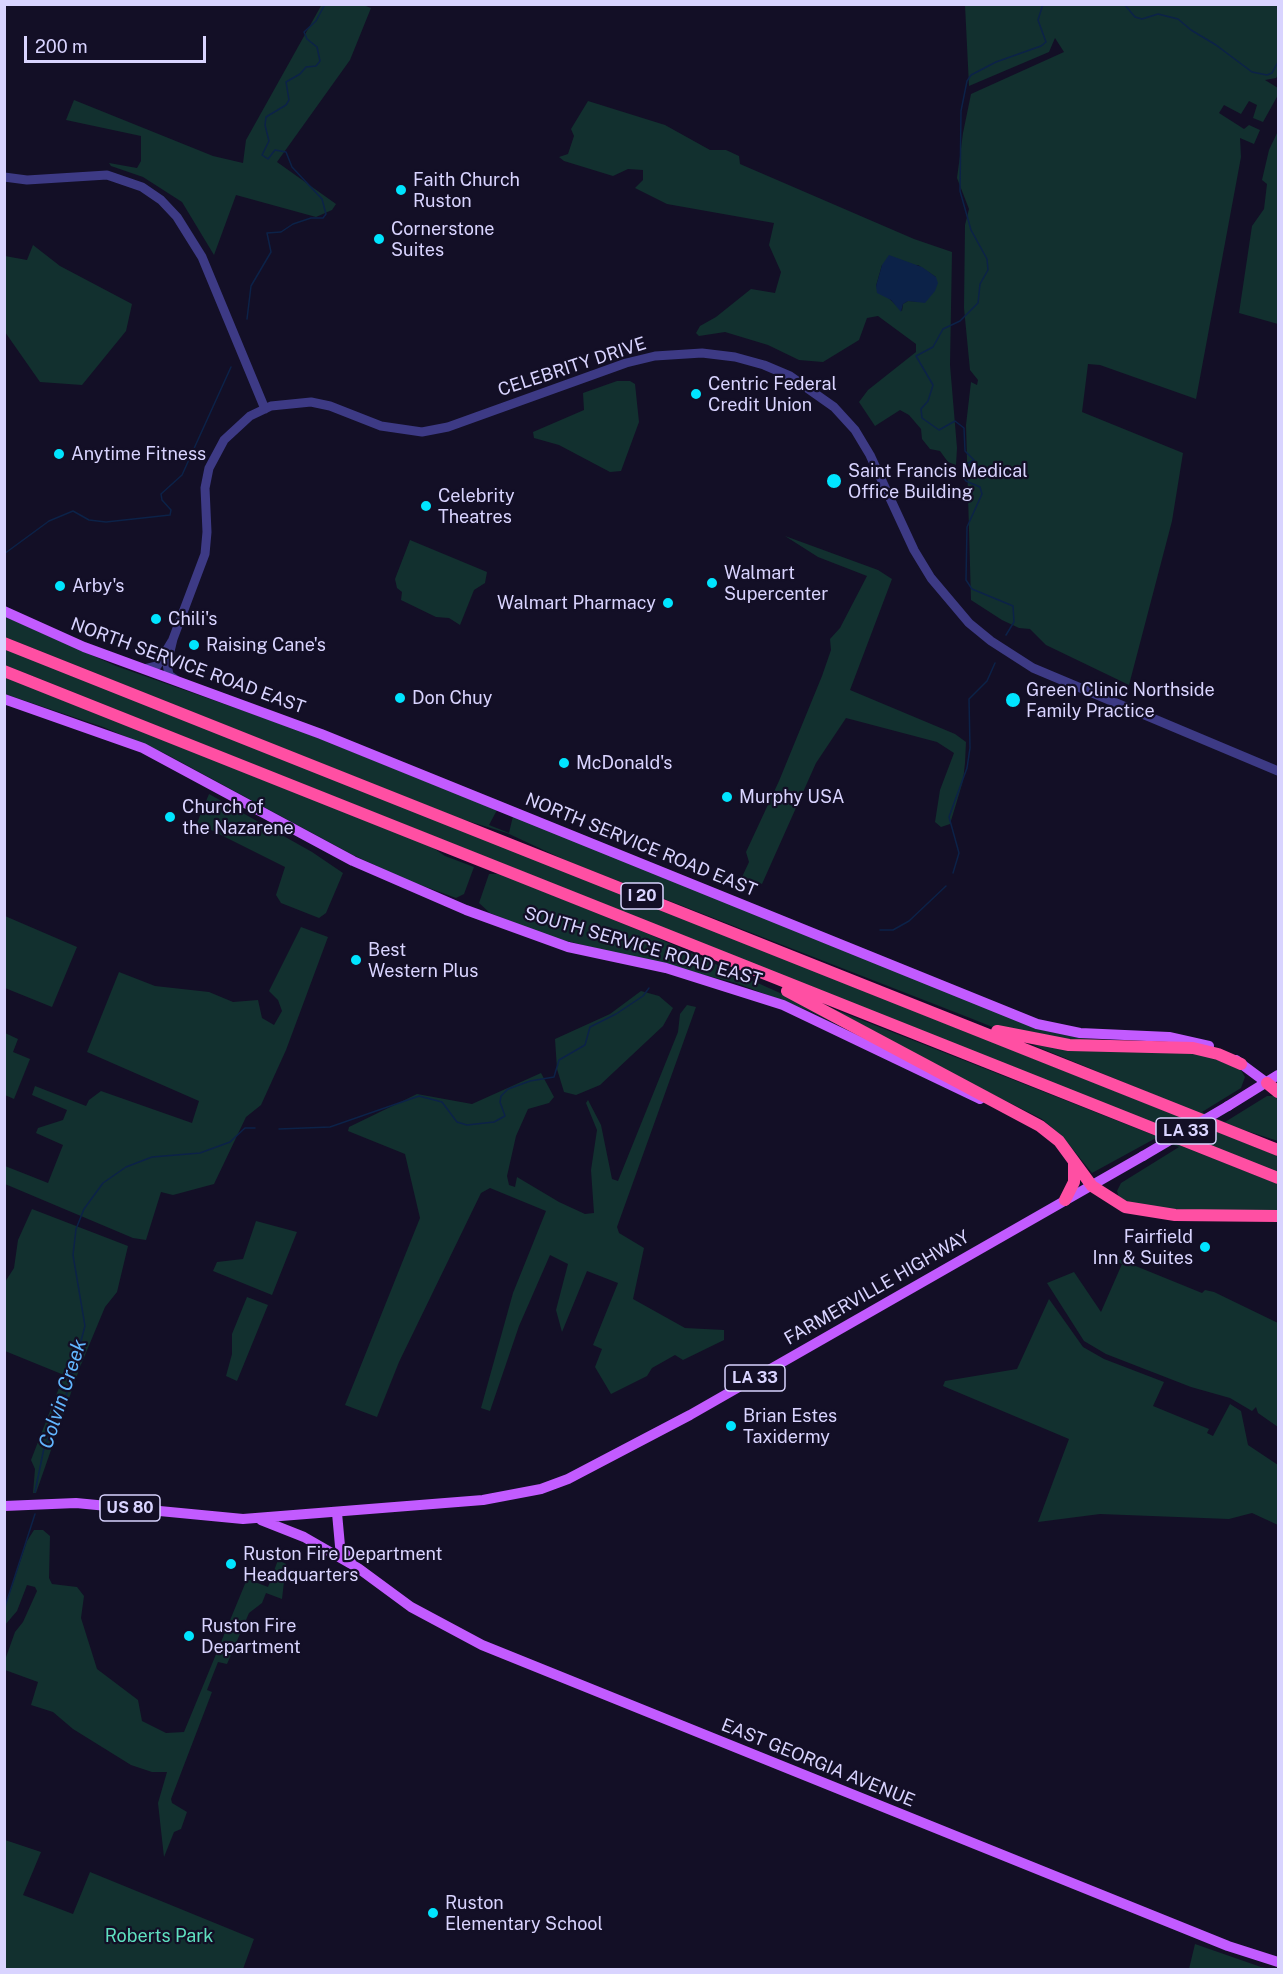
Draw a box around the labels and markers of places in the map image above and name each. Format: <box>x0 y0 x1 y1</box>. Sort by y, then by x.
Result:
place label: Faith Church Ruston <box>413 169 520 212</box>
marker: Faith Church Ruston <box>394 183 408 197</box>
place label: Cornerstone Suites <box>391 218 495 260</box>
marker: Cornerstone Suites <box>372 232 386 246</box>
place label: Centric Federal Credit Union <box>708 373 837 416</box>
marker: Centric Federal Credit Union <box>689 387 703 401</box>
place label: Anytime Fitness <box>71 443 206 465</box>
marker: Anytime Fitness <box>52 447 66 461</box>
place label: Saint Francis Medical Office Building <box>848 460 1028 502</box>
marker: Saint Francis Medical Office Building <box>825 472 843 490</box>
place label: Celebrity Theatres <box>438 485 515 528</box>
marker: Celebrity Theatres <box>419 499 433 513</box>
place label: Walmart Supercenter <box>724 562 828 604</box>
place label: Arby's <box>72 575 124 597</box>
marker: Walmart Supercenter <box>705 576 719 590</box>
marker: Arby's <box>53 579 67 593</box>
place label: Walmart Pharmacy <box>497 592 656 614</box>
marker: Walmart Pharmacy <box>661 596 675 610</box>
place label: Chili's <box>168 608 217 630</box>
marker: Chili's <box>149 612 163 626</box>
place label: Raising Cane's <box>206 634 326 656</box>
marker: Raising Cane's <box>187 638 201 652</box>
place label: Green Clinic Northside Family Practice <box>1026 679 1215 722</box>
place label: Don Chuy <box>412 687 492 709</box>
marker: Don Chuy <box>393 691 407 705</box>
marker: Green Clinic Northside Family Practice <box>1004 691 1022 709</box>
place label: McDonald's <box>576 752 672 774</box>
marker: McDonald's <box>557 756 571 770</box>
place label: Murphy USA <box>739 786 844 808</box>
marker: Murphy USA <box>720 790 734 804</box>
place label: Church of the Nazarene <box>182 796 294 838</box>
marker: Church of the Nazarene <box>163 810 177 824</box>
place label: Best Western Plus <box>368 939 478 982</box>
marker: Best Western Plus <box>349 953 363 967</box>
place label: Fairfield Inn & Suites <box>1093 1226 1193 1268</box>
marker: Fairfield Inn & Suites <box>1198 1240 1212 1254</box>
place label: Brian Estes Taxidermy <box>743 1405 837 1448</box>
marker: Brian Estes Taxidermy <box>724 1419 738 1433</box>
place label: Ruston Fire Department Headquarters <box>243 1543 443 1586</box>
marker: Ruston Fire Department Headquarters <box>224 1557 238 1571</box>
place label: Ruston Fire Department <box>201 1615 301 1658</box>
marker: Ruston Fire Department <box>182 1629 196 1643</box>
place label: Ruston Elementary School <box>445 1892 603 1934</box>
marker: Ruston Elementary School <box>426 1906 440 1920</box>

